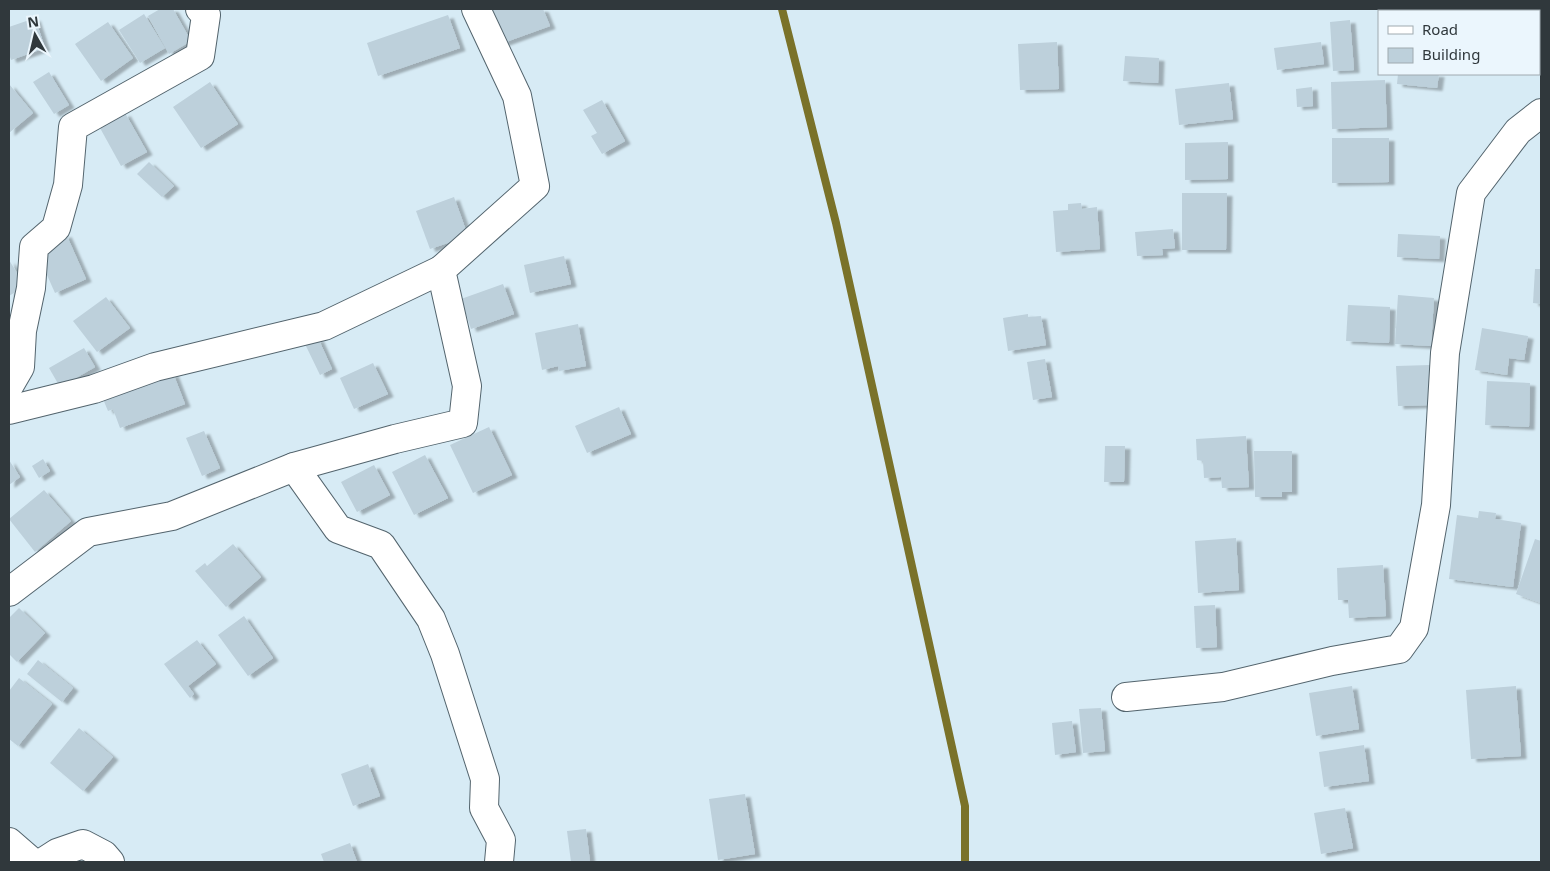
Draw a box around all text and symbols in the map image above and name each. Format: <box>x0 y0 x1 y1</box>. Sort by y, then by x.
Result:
north arrow <box>10 10 60 60</box>
legend <box>1378 10 1540 75</box>
text: N <box>26 11 40 32</box>
text: Road <box>1422 19 1458 39</box>
text: Building <box>1422 44 1480 64</box>

